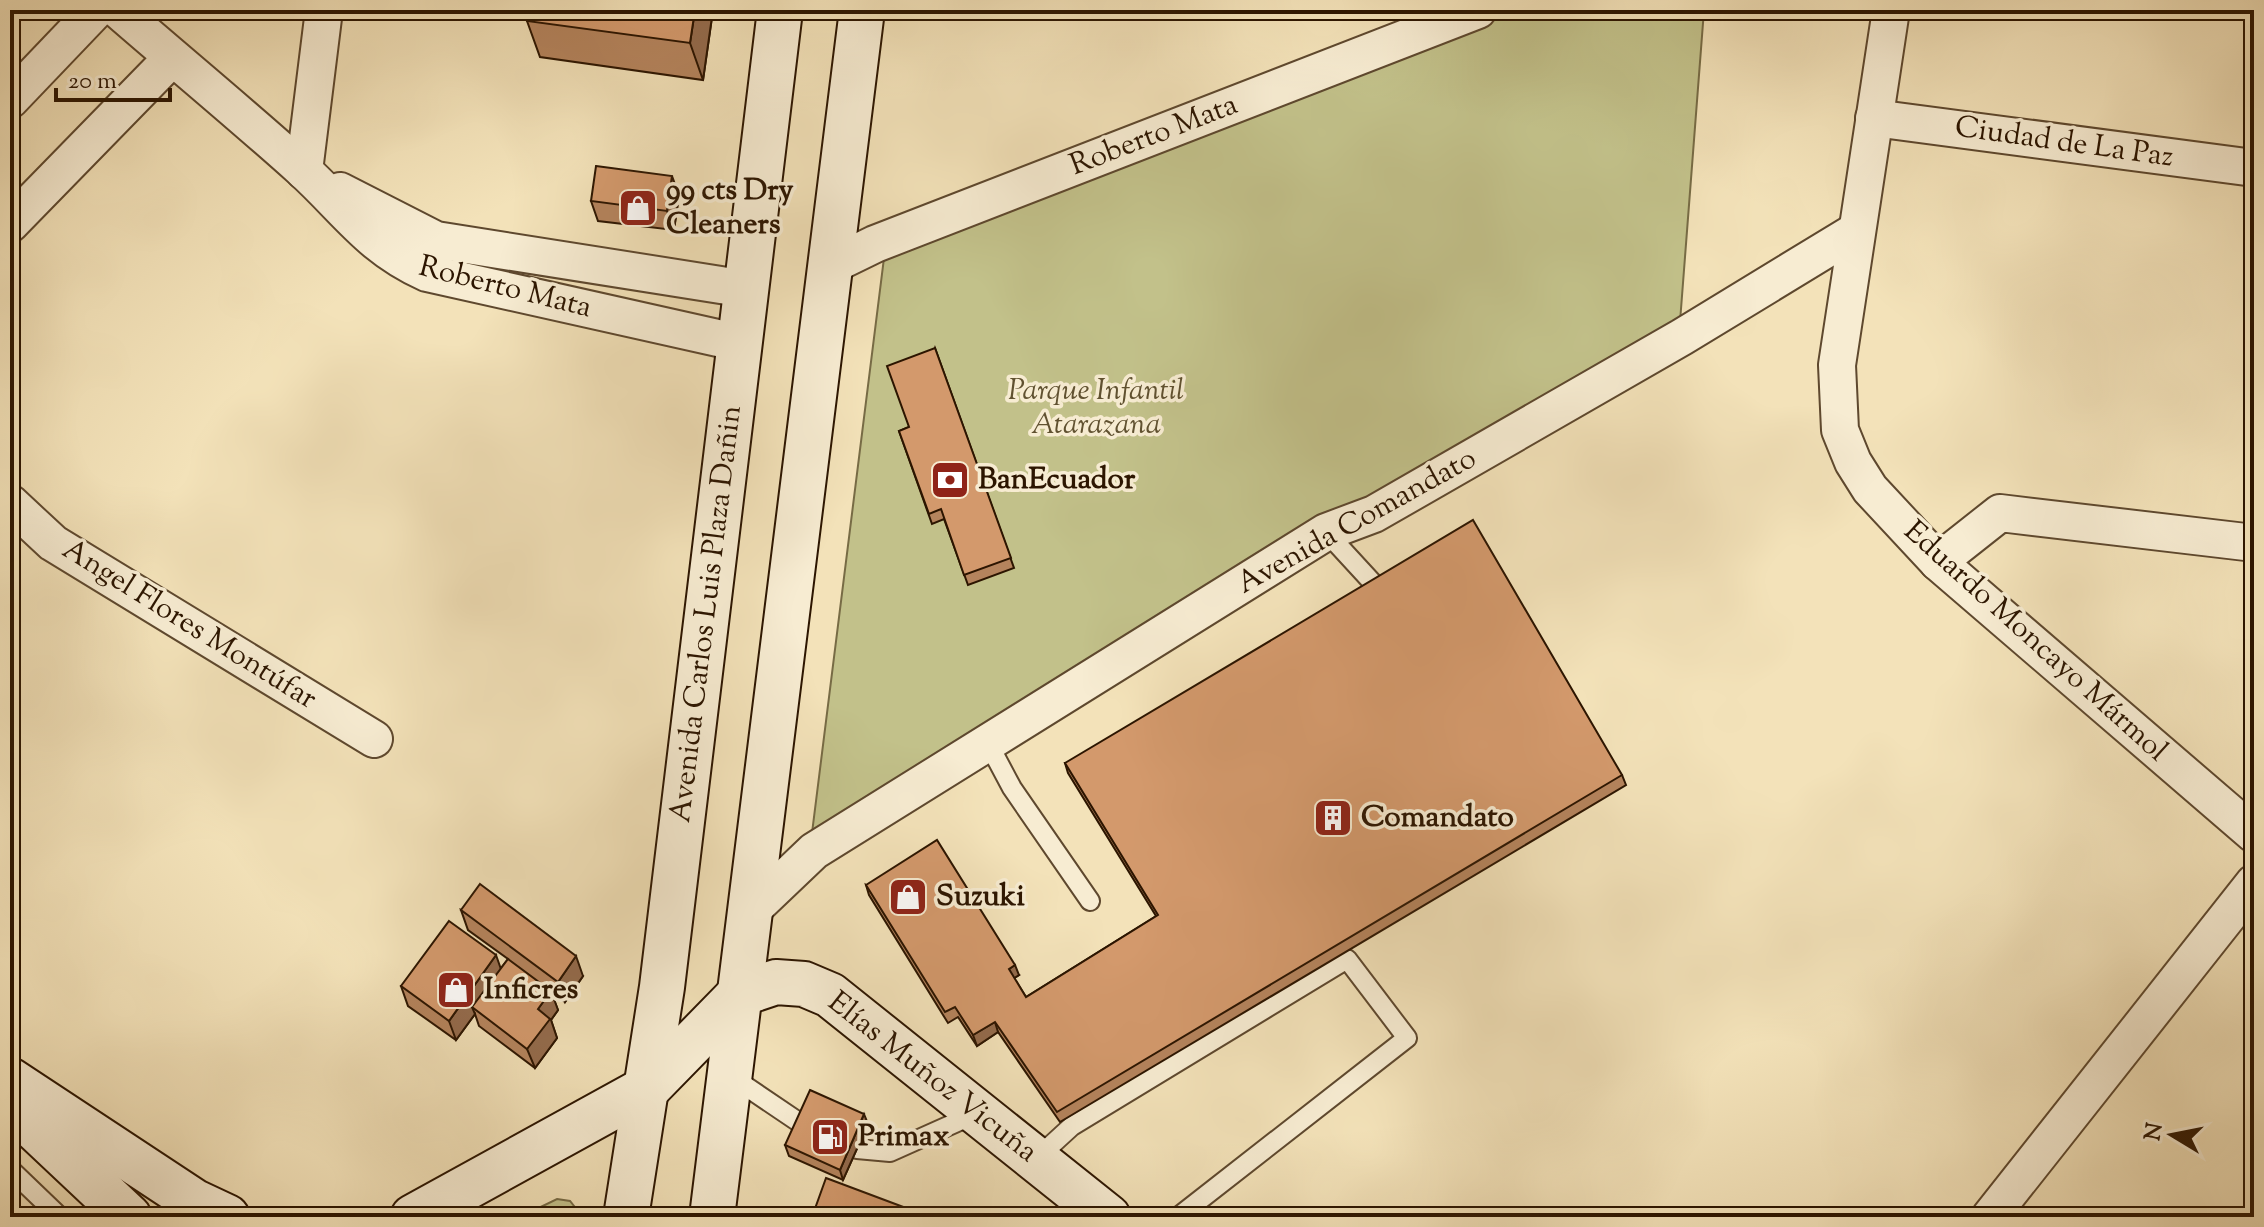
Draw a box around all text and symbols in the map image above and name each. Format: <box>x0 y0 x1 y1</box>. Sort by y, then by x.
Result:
scale bar <box>56 52 170 102</box>
text: 20 m <box>68 65 117 99</box>
street label: Roberto Mata <box>1064 84 1244 188</box>
street label: Ciudad de La Paz <box>1952 106 2176 180</box>
place label: 99 cts Dry Cleaners <box>666 170 793 247</box>
shop icon: 99 cts Dry Cleaners <box>617 187 659 229</box>
street label: Roberto Mata <box>414 246 596 330</box>
park label: Parque Infantil Atarazana <box>1008 370 1184 447</box>
street label: Avenida Carlos Luis Plaza Dañin <box>660 403 754 825</box>
street label: Avenida Comandato <box>1229 438 1485 606</box>
bank icon: BanEcuador <box>929 459 971 501</box>
place label: BanEcuador <box>978 459 1136 502</box>
street label: Eduardo Moncayo Mármol <box>1893 511 2177 773</box>
street label: Angel Flores Montúfar <box>53 529 325 721</box>
building icon: Comandato <box>1312 797 1354 839</box>
place label: Comandato <box>1361 797 1514 840</box>
shop icon: Suzuki <box>887 876 929 918</box>
place label: Suzuki <box>936 876 1025 919</box>
shop icon: Inficres <box>435 969 477 1011</box>
place label: Inficres <box>484 969 579 1012</box>
street label: Elías Muñoz Vicuña <box>818 982 1046 1174</box>
north arrow <box>2132 1095 2212 1175</box>
fuel station icon: Primax <box>809 1116 851 1158</box>
place label: Primax <box>858 1116 950 1159</box>
text: N <box>2138 1120 2173 1143</box>

